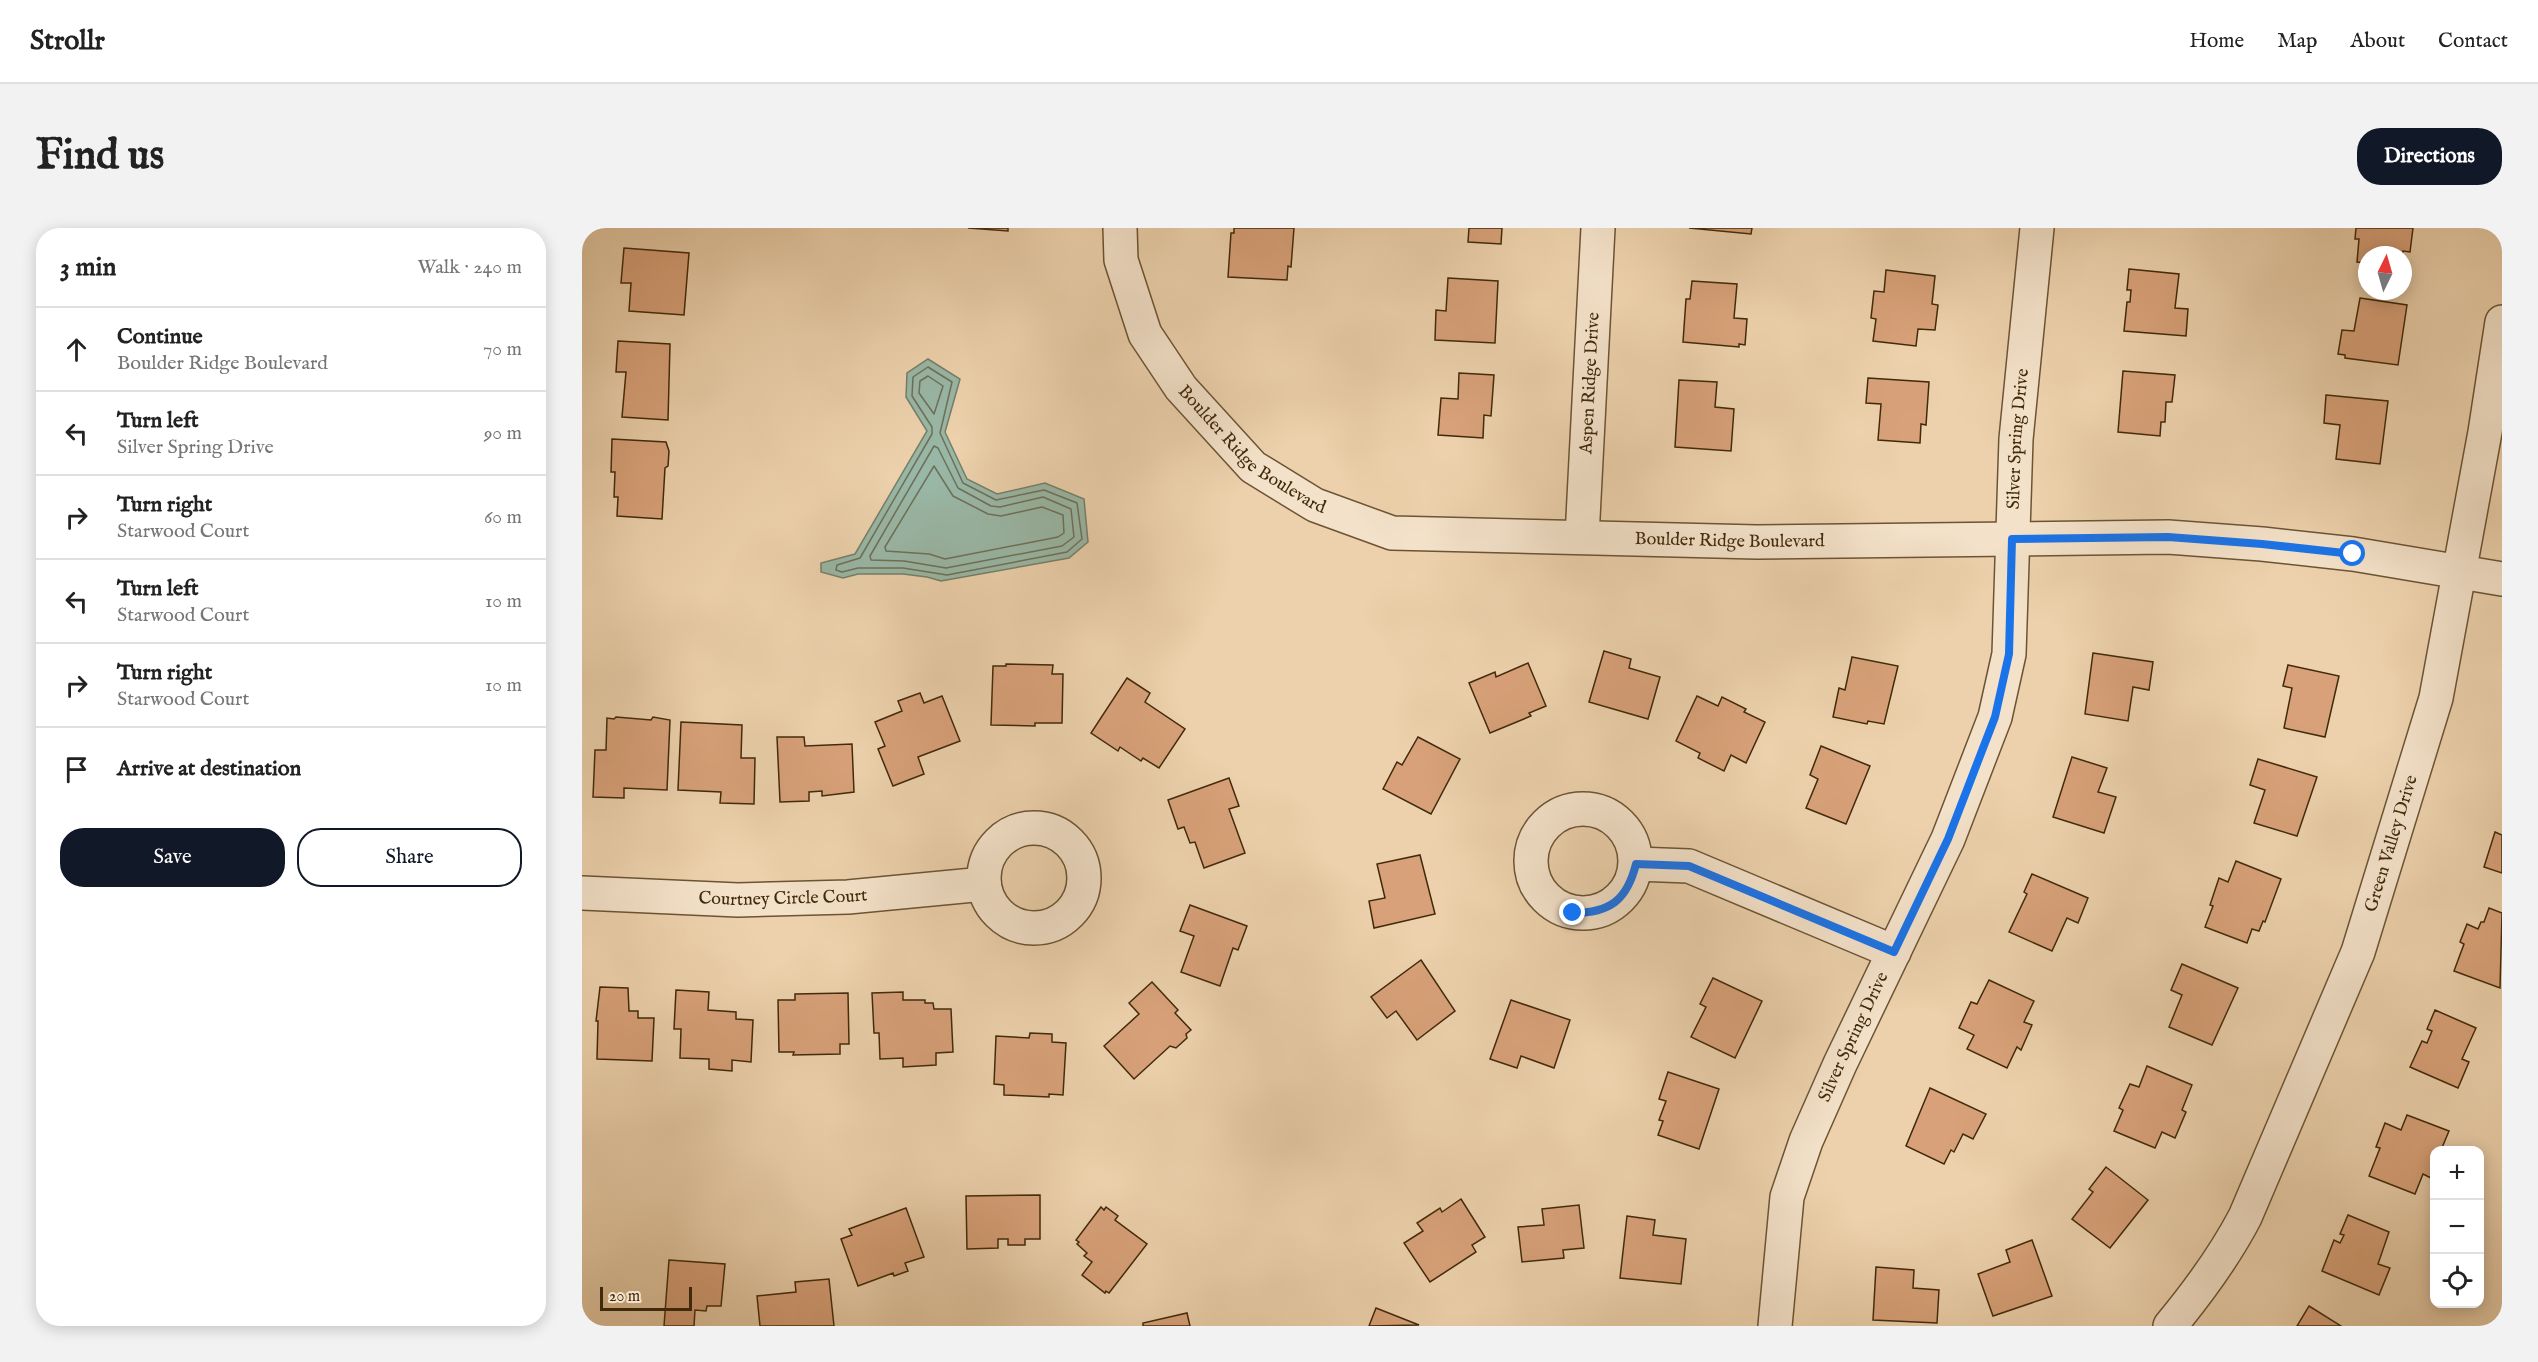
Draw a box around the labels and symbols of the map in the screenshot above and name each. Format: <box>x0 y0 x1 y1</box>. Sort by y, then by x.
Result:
north arrow <box>2358 246 2412 300</box>
street label: Aspen Ridge Drive <box>1575 312 1605 456</box>
street label: Silver Spring Drive <box>2002 367 2034 510</box>
street label: Boulder Ridge Boulevard <box>1173 380 1329 520</box>
street label: Boulder Ridge Boulevard <box>1634 527 1825 554</box>
route start <box>2339 540 2365 566</box>
street label: Green Valley Drive <box>2359 772 2423 915</box>
street label: Courtney Circle Court <box>698 884 868 912</box>
route end <box>1559 899 1585 925</box>
street label: Silver Spring Drive <box>1813 968 1894 1106</box>
scale bar <box>600 1284 692 1312</box>

